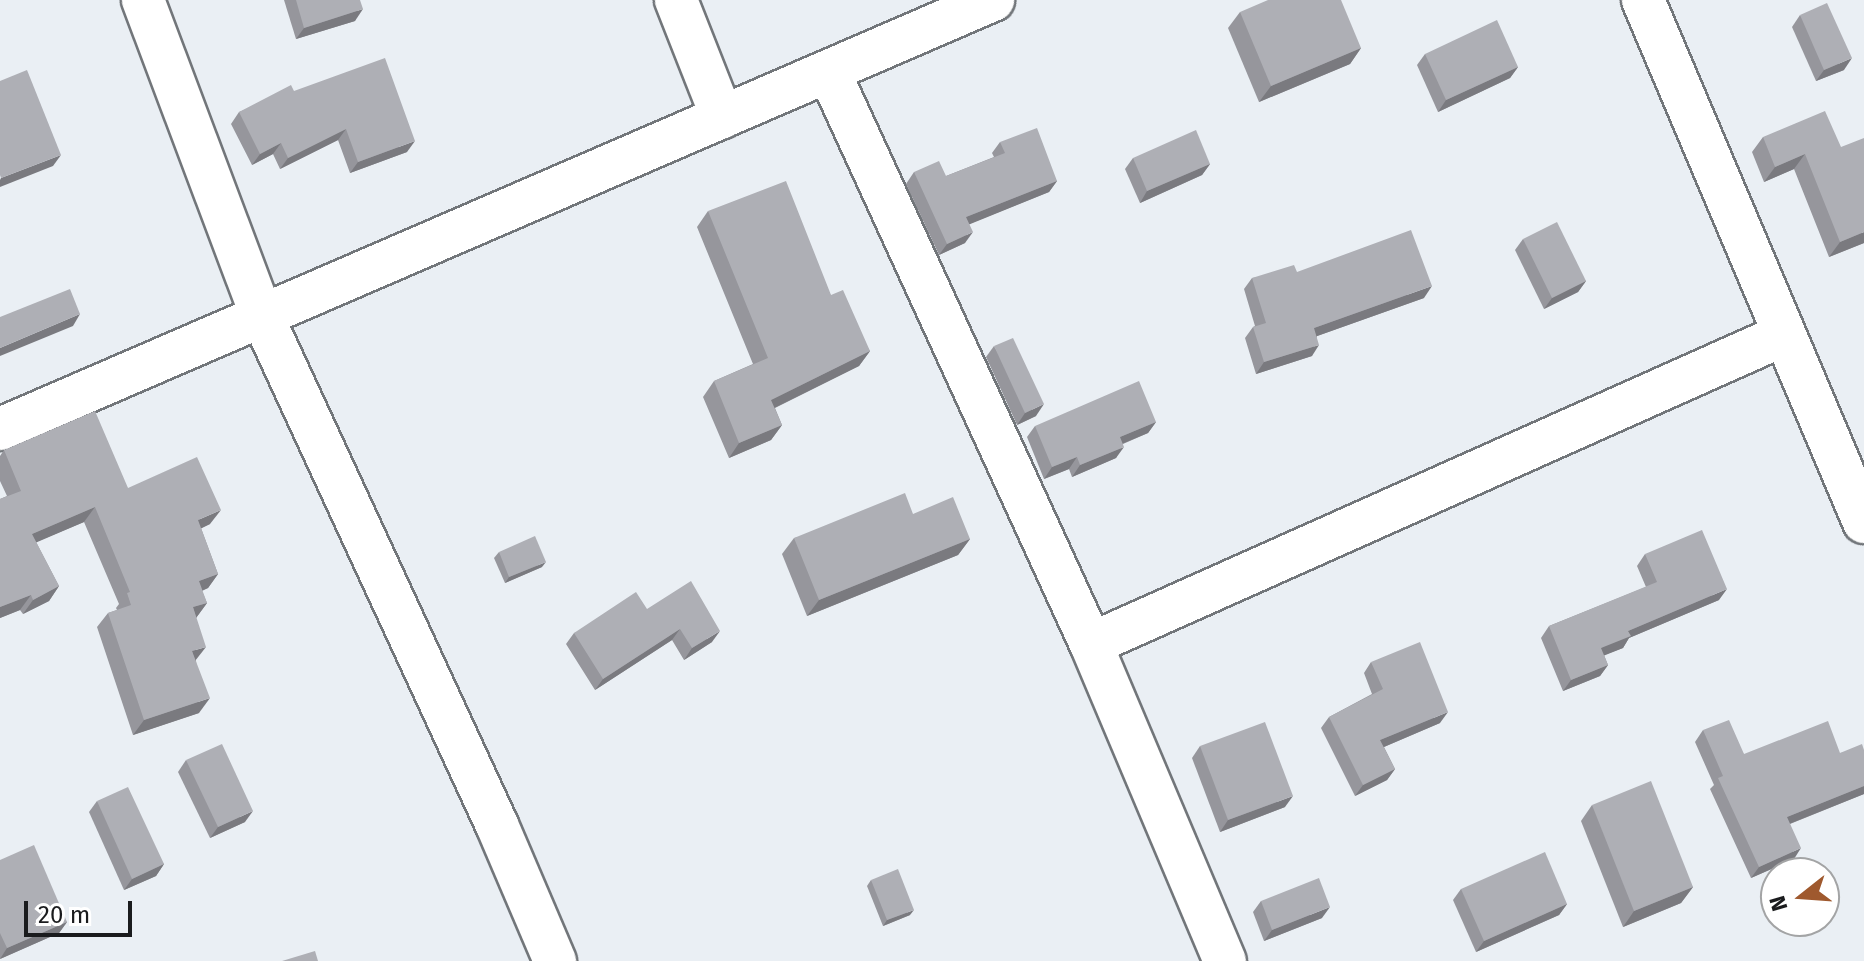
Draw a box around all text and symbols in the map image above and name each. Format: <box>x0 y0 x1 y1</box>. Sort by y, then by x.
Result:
north arrow <box>1760 857 1840 937</box>
scale bar <box>28 885 136 935</box>
text: N <box>1763 893 1794 915</box>
text: 20 m <box>38 901 90 929</box>

